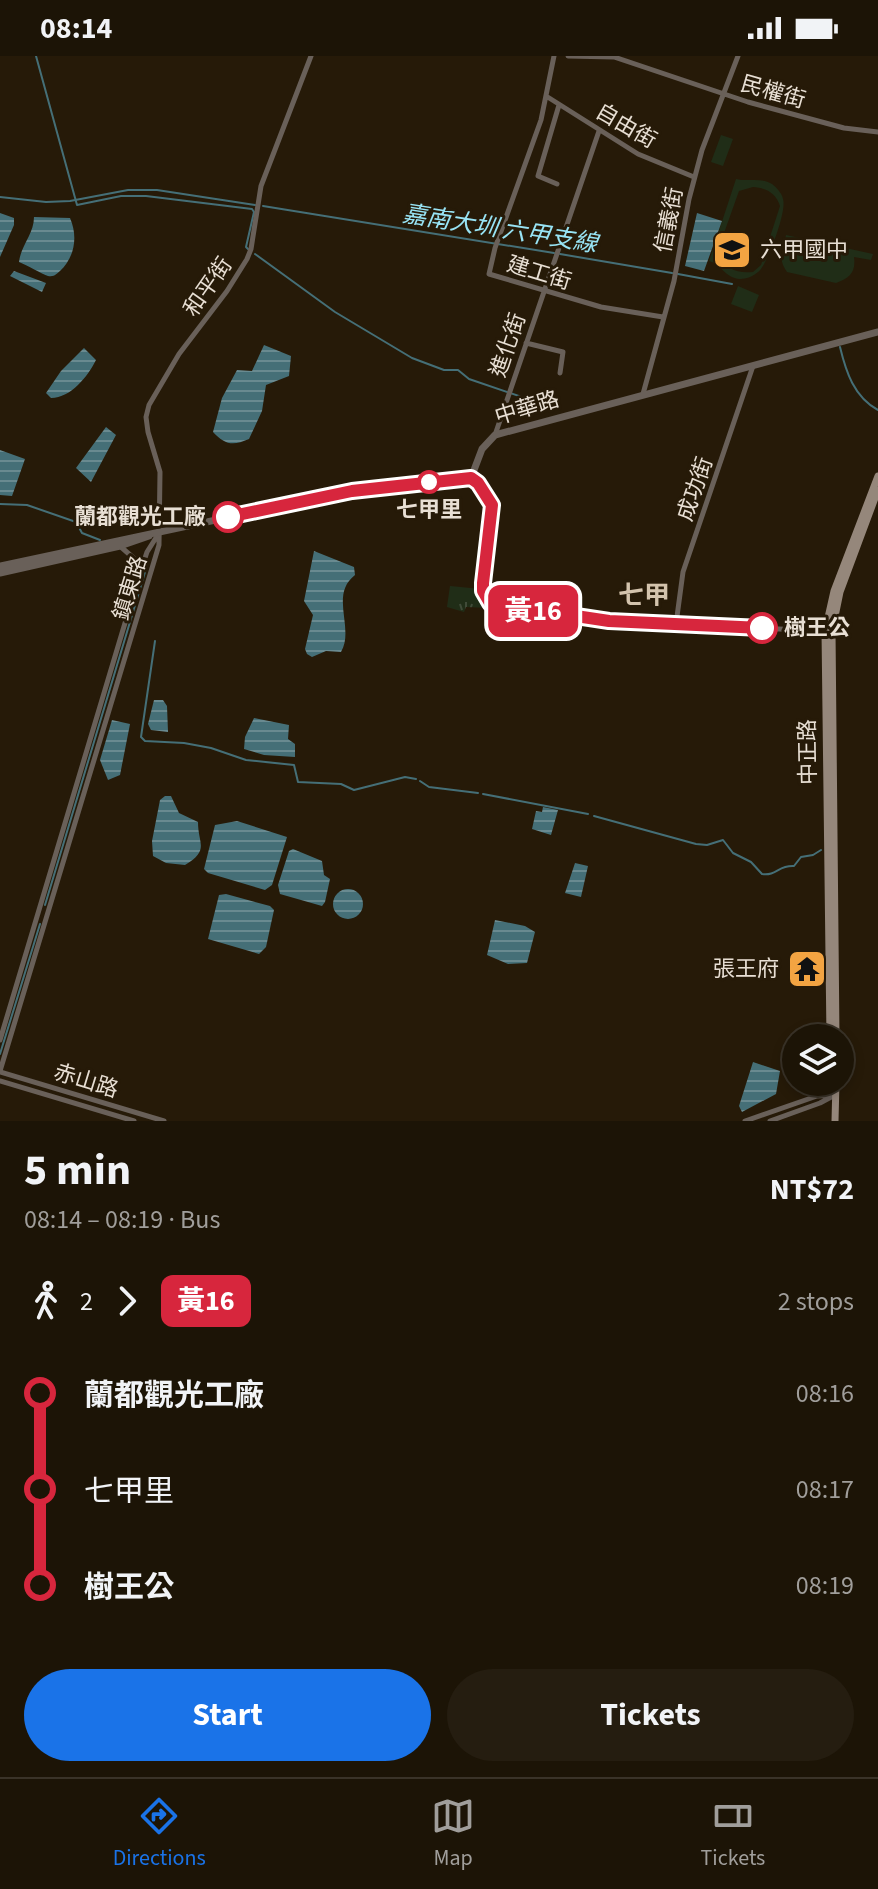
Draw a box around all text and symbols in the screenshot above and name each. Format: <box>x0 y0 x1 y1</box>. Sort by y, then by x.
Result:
text: 08:14 <box>40 7 112 50</box>
street label: 民權街 <box>737 68 809 116</box>
street label: 自由街 <box>589 96 663 156</box>
street label: 信義街 <box>647 185 691 255</box>
water label: 嘉南大圳 六甲支線 <box>400 196 603 262</box>
school or university icon: 六甲國中 <box>711 229 753 271</box>
place label: 六甲國中 <box>760 234 848 266</box>
street label: 建工街 <box>503 248 575 298</box>
street label: 和平街 <box>176 251 240 323</box>
street label: 進化街 <box>482 309 534 381</box>
street label: 中華路 <box>491 383 563 433</box>
street label: 成功街 <box>669 453 721 525</box>
marker: 七甲里 <box>418 471 440 493</box>
place label: 七甲里 <box>396 494 462 526</box>
place label: 蘭都觀光工廠 <box>74 501 206 533</box>
marker: 蘭都觀光工廠 <box>213 502 243 532</box>
street label: 鎮東路 <box>105 552 155 624</box>
district label: 七甲 <box>618 577 670 614</box>
line badge: 黃16 <box>487 585 579 637</box>
text: 黃16 <box>504 591 562 631</box>
place label: 樹王公 <box>784 612 850 644</box>
marker: 樹王公 <box>747 613 777 643</box>
street label: 中正路 <box>791 719 825 785</box>
temple icon: 張王府 <box>786 948 828 990</box>
place label: 張王府 <box>713 953 779 985</box>
map controls <box>782 1024 854 1096</box>
button: layers <box>782 1024 854 1096</box>
street label: 赤山路 <box>50 1056 122 1106</box>
text: 5 min <box>24 1139 131 1202</box>
text: NT$72 <box>770 1168 854 1211</box>
text: 08:14 – 08:19 · Bus <box>24 1201 220 1238</box>
icon: walk <box>24 1279 68 1323</box>
icon: forward <box>105 1279 149 1323</box>
text: 黃16 <box>177 1281 235 1321</box>
text: 2 <box>80 1283 93 1320</box>
text: 2 stops <box>778 1283 854 1320</box>
text: 蘭都觀光工廠 <box>84 1374 264 1417</box>
text: 08:16 <box>796 1375 854 1412</box>
text: 七甲里 <box>84 1470 174 1513</box>
text: 08:17 <box>796 1471 854 1508</box>
text: 樹王公 <box>84 1566 174 1609</box>
text: 08:19 <box>796 1567 854 1604</box>
button: Start <box>24 1669 431 1761</box>
button: Tickets <box>447 1669 854 1761</box>
tab: Directions <box>113 1794 206 1874</box>
tab: Map <box>431 1794 475 1874</box>
tab: Tickets <box>700 1794 765 1874</box>

